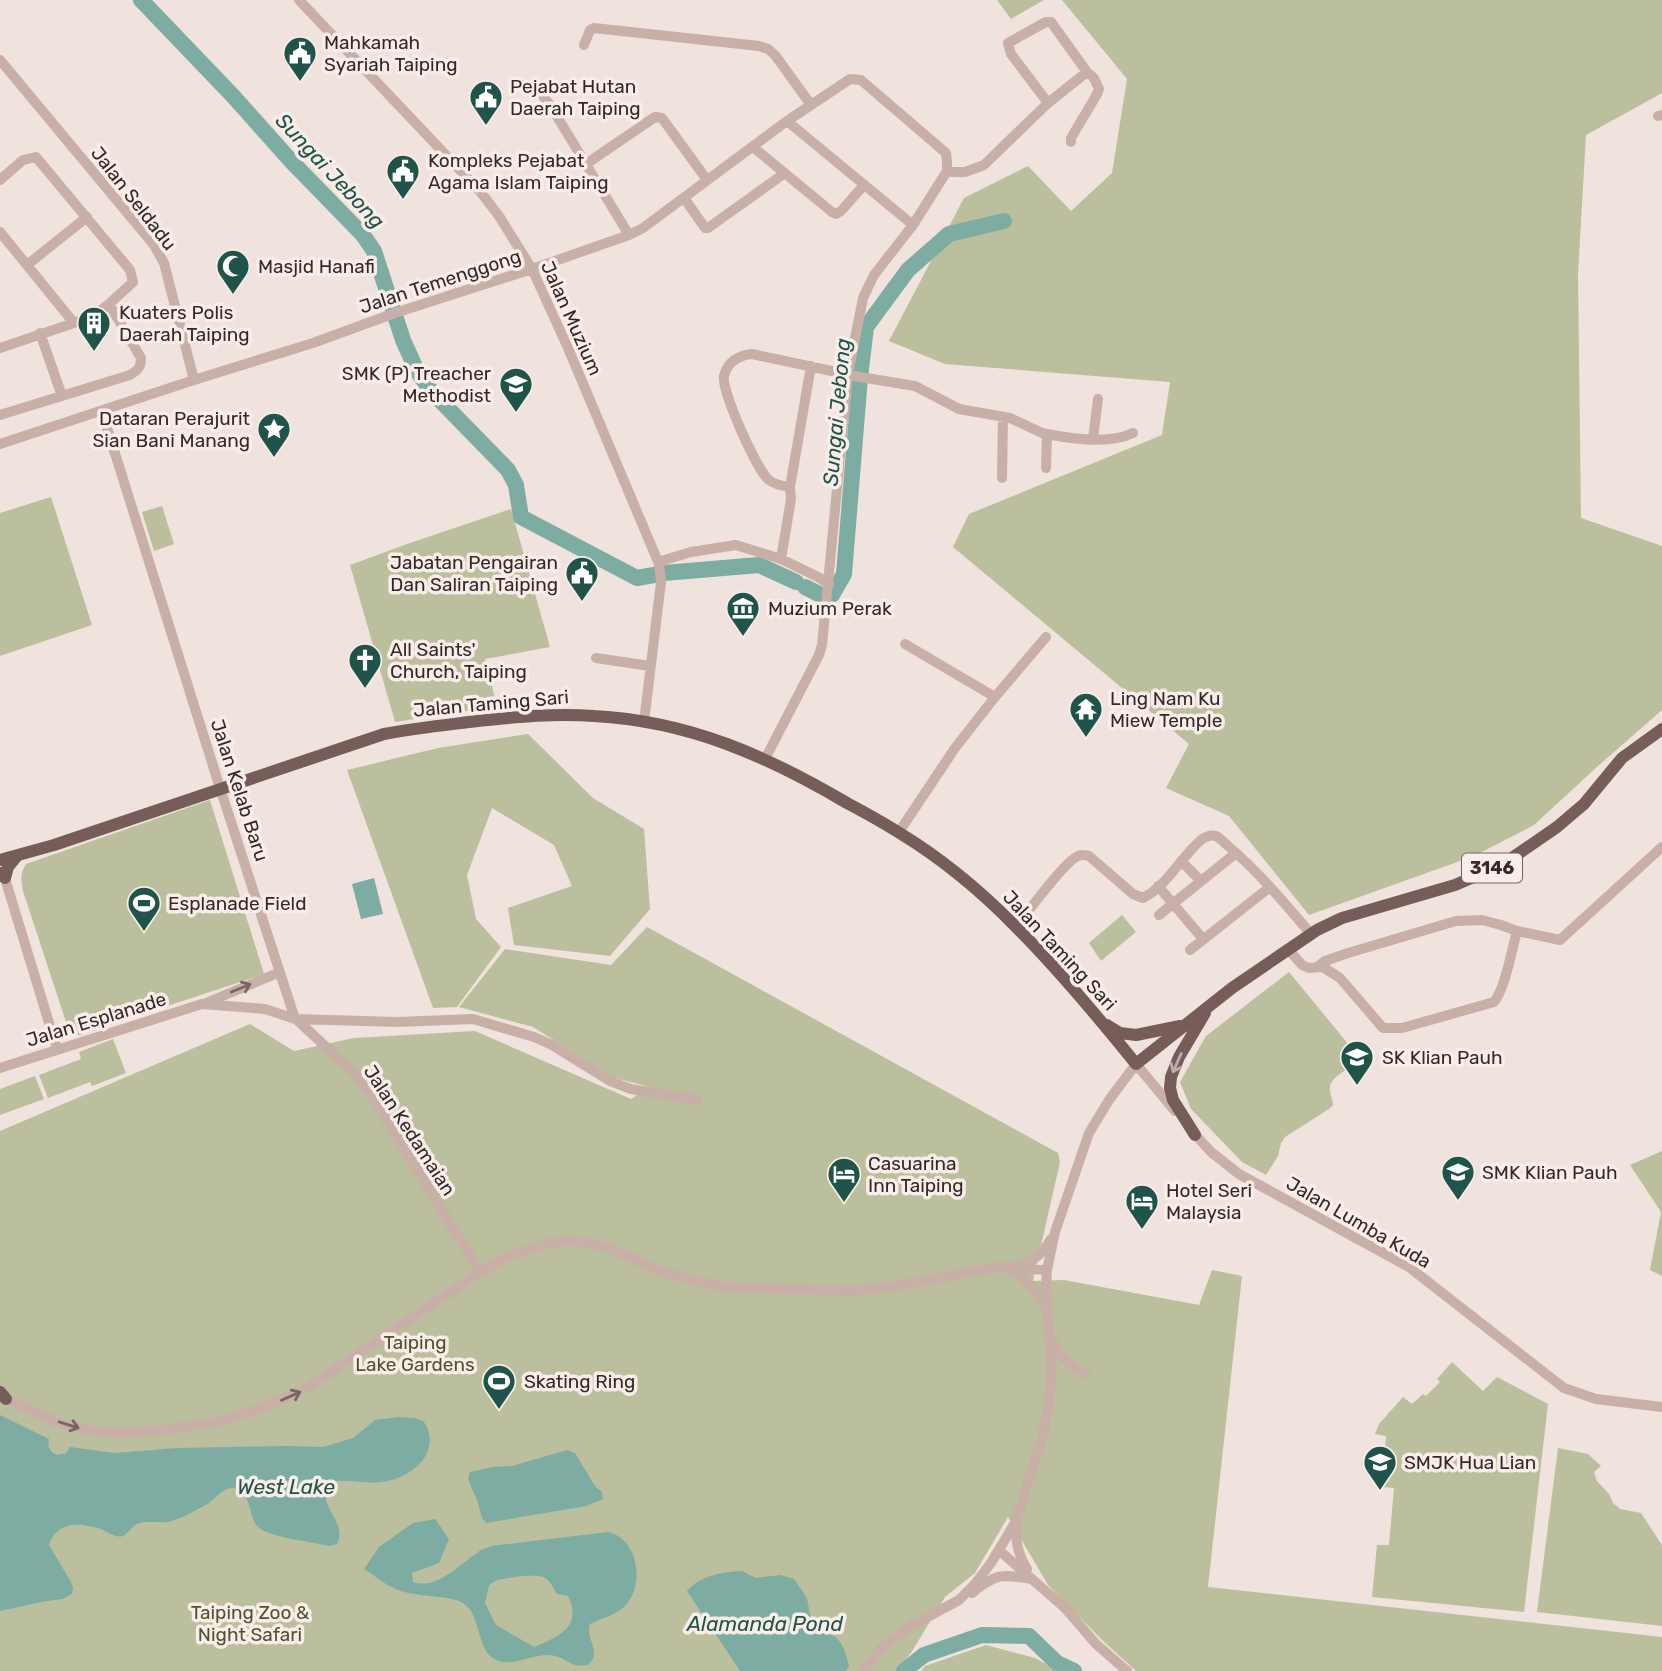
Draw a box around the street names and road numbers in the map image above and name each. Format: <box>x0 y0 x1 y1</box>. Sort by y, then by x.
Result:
street label: Jalan Seldadu <box>86 142 181 255</box>
street label: Jalan Temenggong <box>356 244 524 318</box>
street label: Jalan Muzium <box>536 257 607 379</box>
street label: Jalan Taming Sari <box>412 685 570 722</box>
street label: Jalan Kelab Baru <box>206 716 273 864</box>
road number: 3146 <box>1462 854 1522 882</box>
street label: Jalan Taming Sari <box>998 885 1121 1015</box>
street label: Jalan Esplanade <box>23 987 169 1052</box>
street label: Jalan Kedamaian <box>359 1061 460 1200</box>
street label: Jalan Lumba Kuda <box>1282 1172 1435 1273</box>

